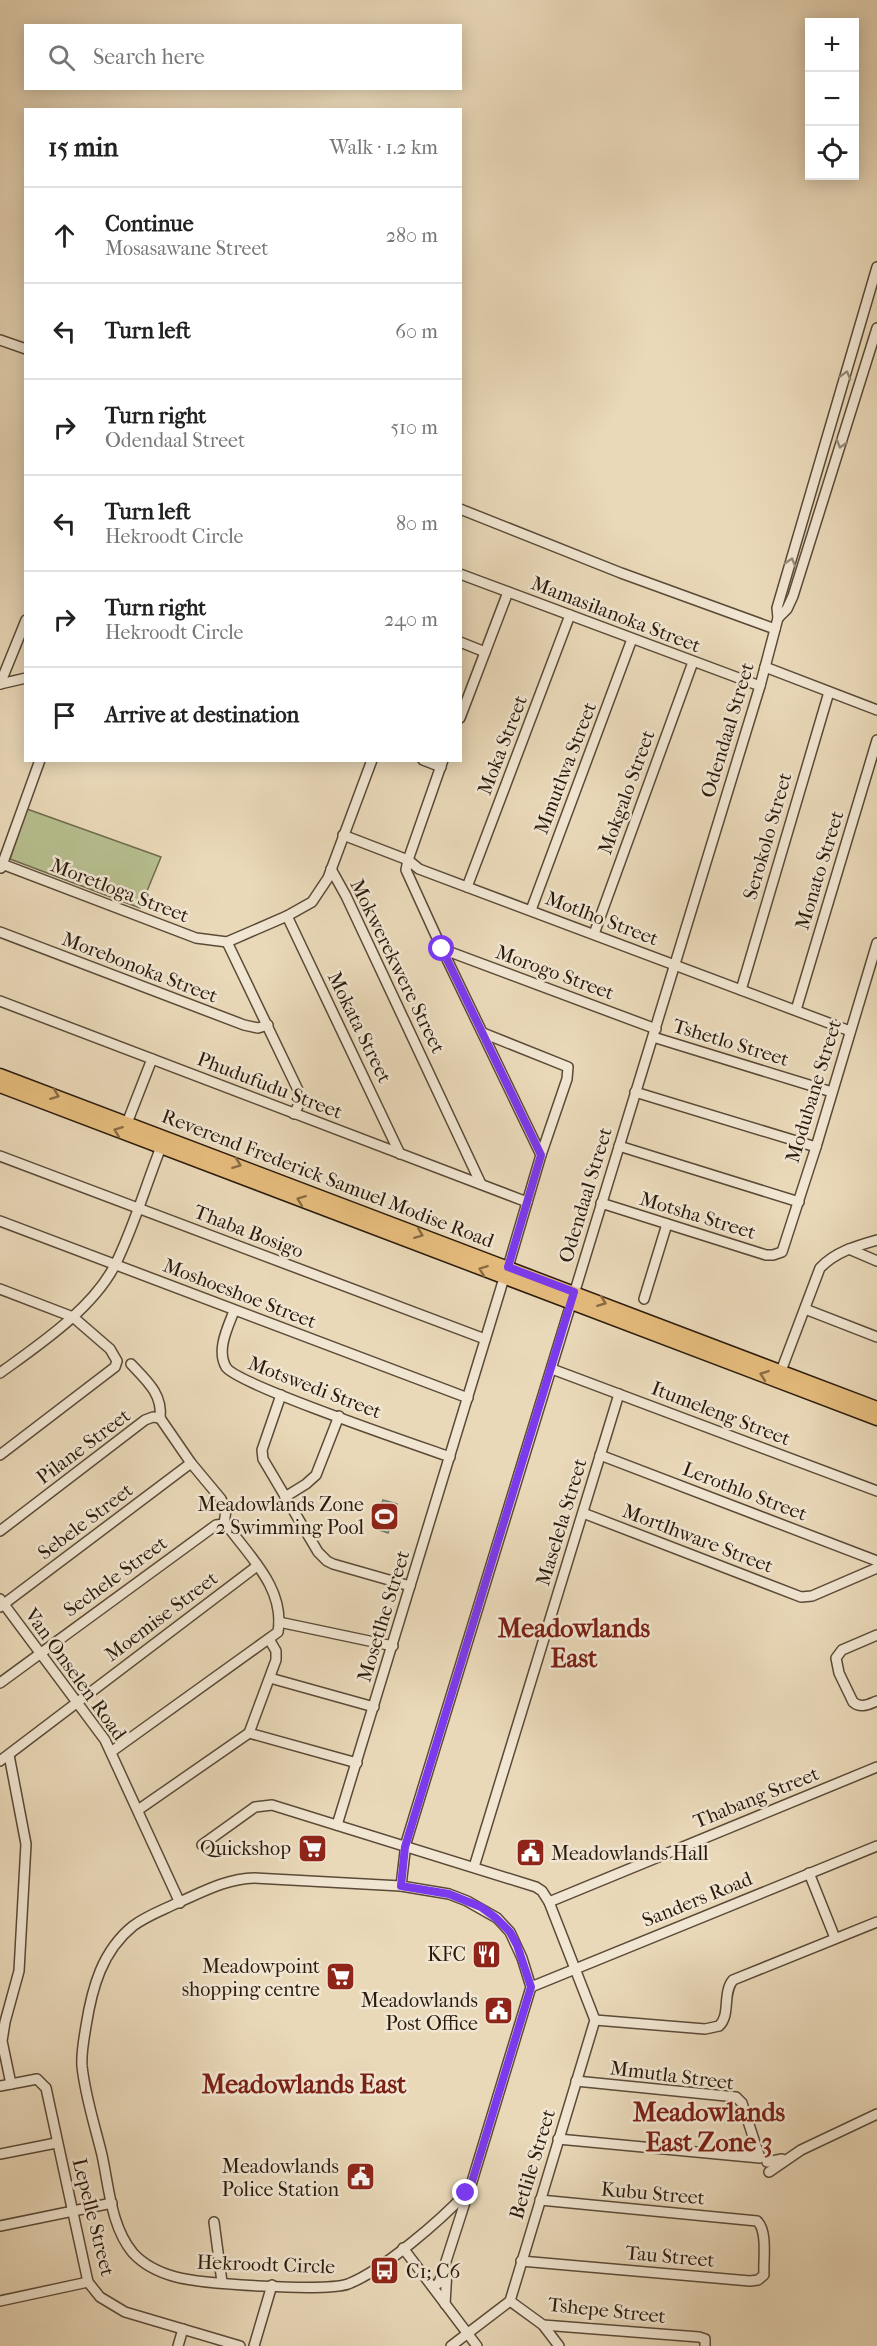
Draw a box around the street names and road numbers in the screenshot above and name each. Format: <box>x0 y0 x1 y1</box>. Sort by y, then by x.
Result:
street label: Mamasilanoka Street <box>528 572 704 657</box>
street label: Odendaal Street <box>696 660 759 801</box>
street label: Moka Street <box>473 692 532 798</box>
street label: Mmutlwa Street <box>530 699 601 837</box>
street label: Mokgalo Street <box>593 727 660 858</box>
street label: Serokolo Street <box>738 770 797 902</box>
street label: Monato Street <box>790 808 848 932</box>
street label: Moretloga Street <box>48 854 192 927</box>
street label: Mokwerekwere Street <box>345 875 450 1057</box>
street label: Motlho Street <box>542 886 662 951</box>
street label: Morebonoka Street <box>59 927 221 1008</box>
street label: Morogo Street <box>492 940 617 1005</box>
street label: Mokata Street <box>323 968 396 1087</box>
street label: Tshetlo Street <box>670 1014 792 1071</box>
street label: Modubane Street <box>781 1017 846 1165</box>
street label: Phudufudu Street <box>194 1047 346 1124</box>
street label: Reverend Frederick Samuel Modise Road <box>159 1104 498 1253</box>
street label: Odendaal Street <box>554 1125 617 1266</box>
street label: Motsha Street <box>637 1187 759 1244</box>
street label: Thaba Bosigo <box>191 1200 307 1263</box>
street label: Moshoeshoe Street <box>160 1254 320 1333</box>
street label: Motswedi Street <box>245 1351 385 1423</box>
street label: Itumeleng Street <box>648 1376 794 1451</box>
street label: Pilane Street <box>32 1404 135 1489</box>
street label: Maselela Street <box>531 1456 592 1589</box>
street label: Lerothlo Street <box>679 1457 810 1526</box>
street label: Sebele Street <box>33 1478 137 1565</box>
street label: Mortlhware Street <box>619 1499 776 1578</box>
street label: Sechele Street <box>59 1531 172 1622</box>
street label: Mosetlhe Street <box>353 1548 414 1685</box>
street label: Moemise Street <box>100 1567 222 1666</box>
street label: Van Onselen Road <box>19 1603 132 1746</box>
street label: Thabang Street <box>690 1762 822 1833</box>
street label: Sanders Road <box>639 1867 757 1932</box>
street label: Mmutla Street <box>609 2056 735 2095</box>
street label: Betlile Street <box>505 2106 560 2222</box>
street label: Lepelle Street <box>68 2156 119 2278</box>
street label: Kubu Street <box>600 2178 706 2209</box>
street label: Tau Street <box>624 2241 715 2272</box>
street label: Hekroodt Circle <box>196 2251 336 2278</box>
street label: Tshepe Street <box>547 2293 667 2328</box>

